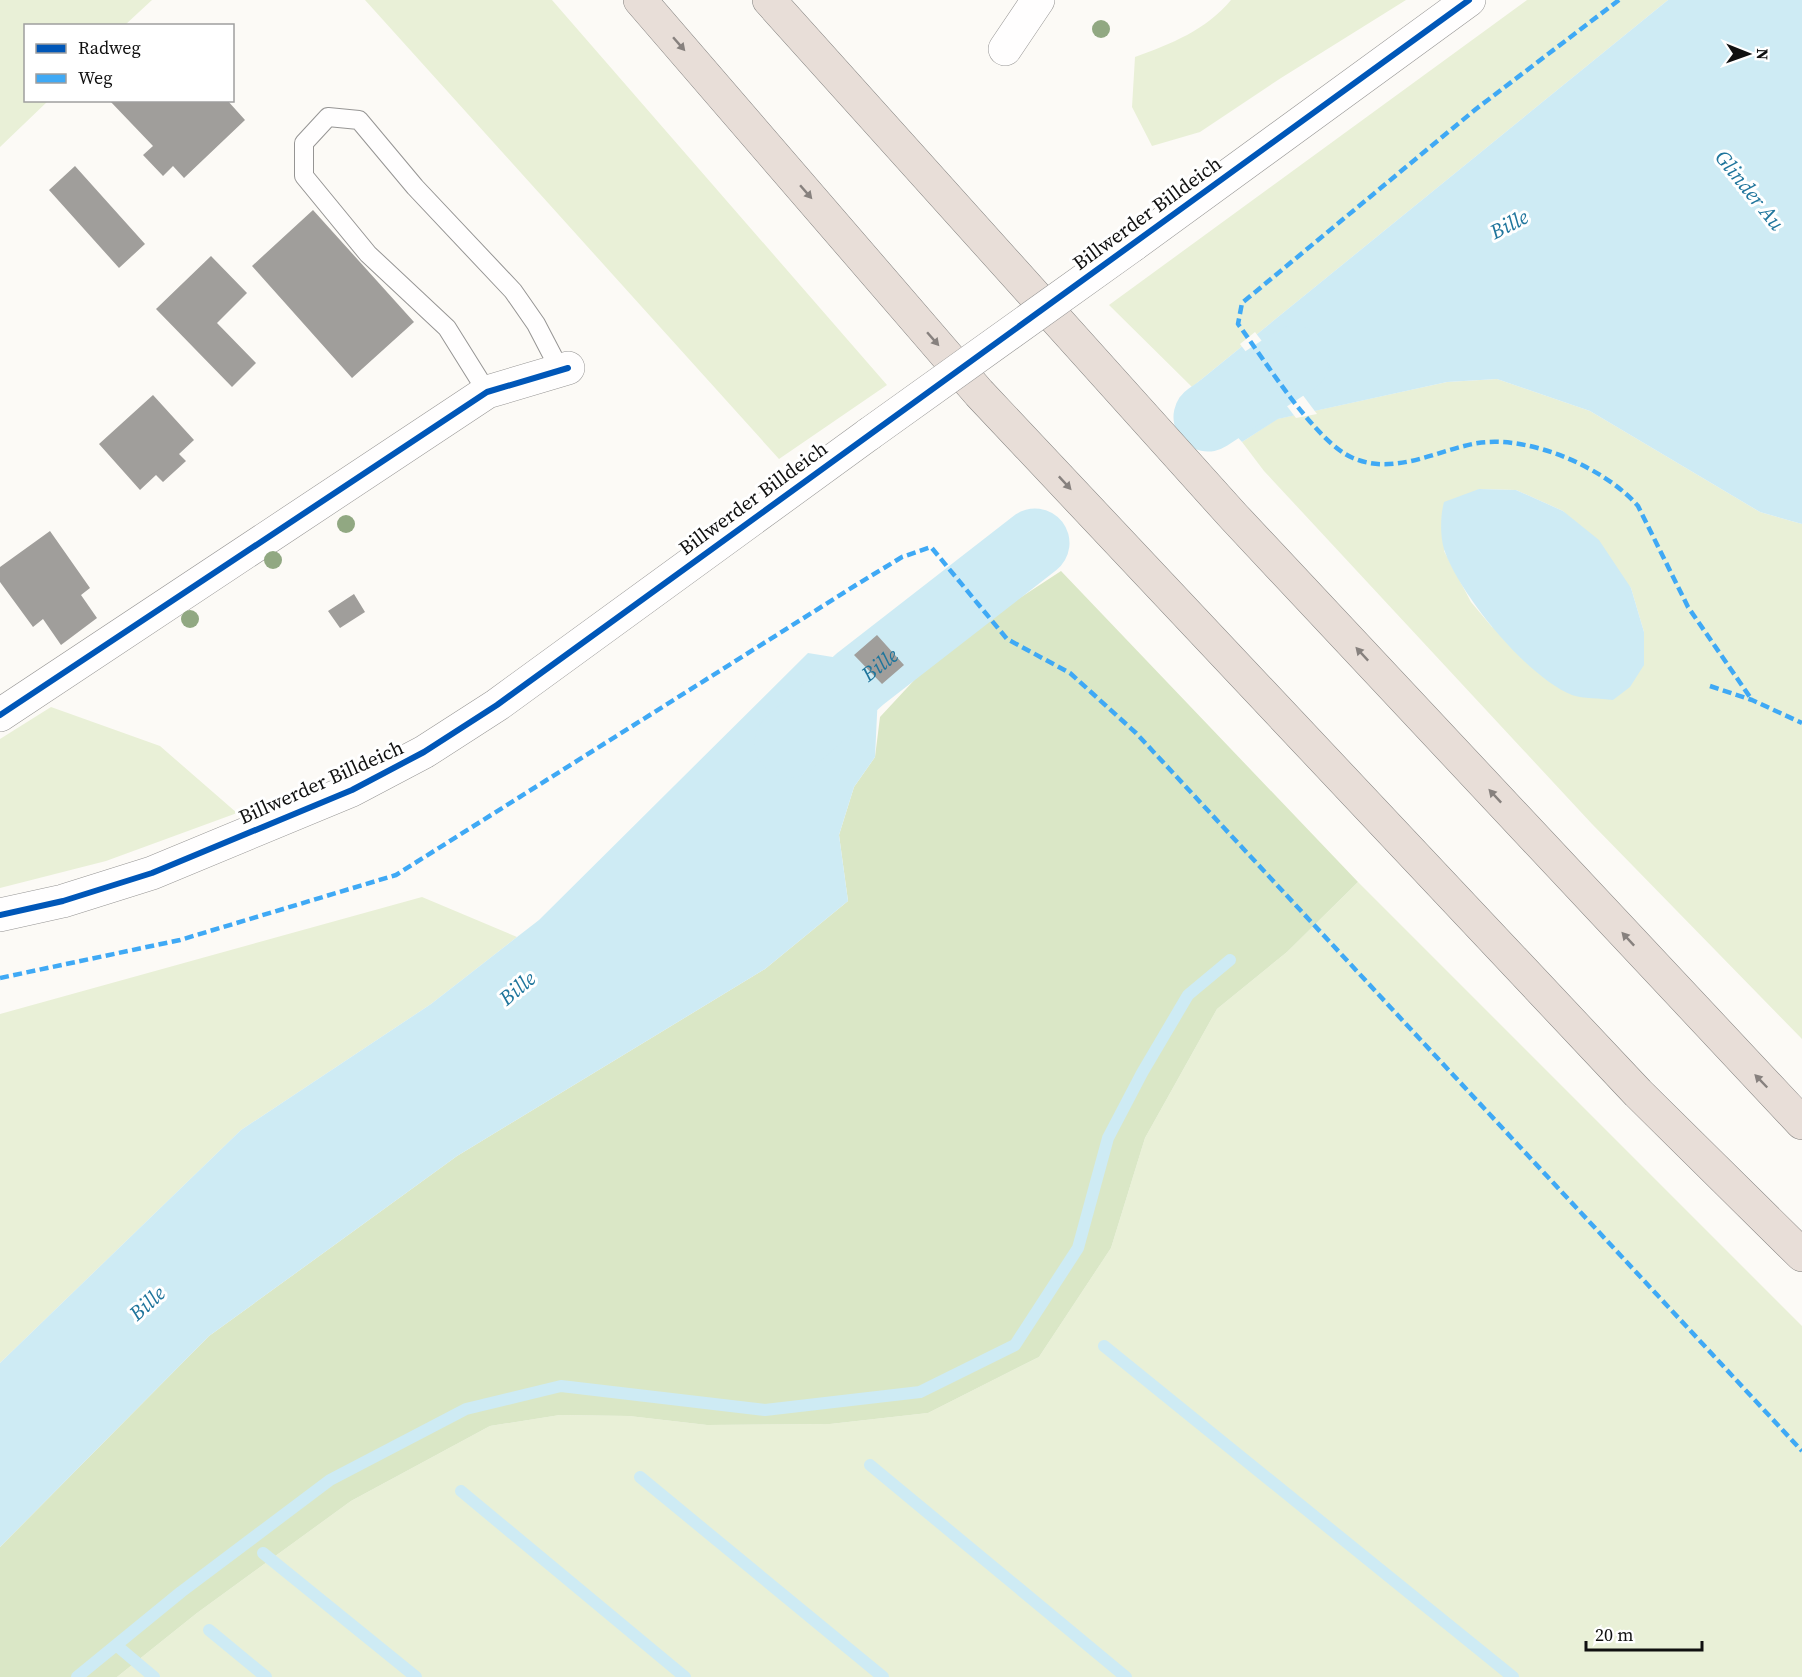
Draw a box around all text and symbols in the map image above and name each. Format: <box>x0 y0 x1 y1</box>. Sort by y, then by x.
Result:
legend <box>24 24 234 102</box>
north arrow <box>1718 24 1778 84</box>
text: Radweg <box>78 35 141 60</box>
one-way arrow <box>672 36 685 52</box>
text: N <box>1752 48 1774 61</box>
text: Weg <box>78 65 113 90</box>
water label: Glinder Au <box>1708 144 1792 236</box>
street label: Billwerder Billdeich <box>1067 149 1227 277</box>
one-way arrow <box>799 184 812 199</box>
water label: Bille <box>1484 202 1534 246</box>
one-way arrow <box>927 331 940 347</box>
street label: Billwerder Billdeich <box>673 434 833 562</box>
one-way arrow <box>1058 476 1072 491</box>
water label: Bille <box>854 640 904 688</box>
one-way arrow <box>1355 647 1369 661</box>
street label: Billwerder Billdeich <box>234 733 408 831</box>
one-way arrow <box>1488 789 1502 803</box>
one-way arrow <box>1621 931 1635 946</box>
water label: Bille <box>492 964 542 1012</box>
one-way arrow <box>1754 1073 1768 1088</box>
water label: Bille <box>122 1279 172 1328</box>
scale bar <box>1586 1614 1702 1652</box>
text: 20 m <box>1595 1622 1633 1647</box>

